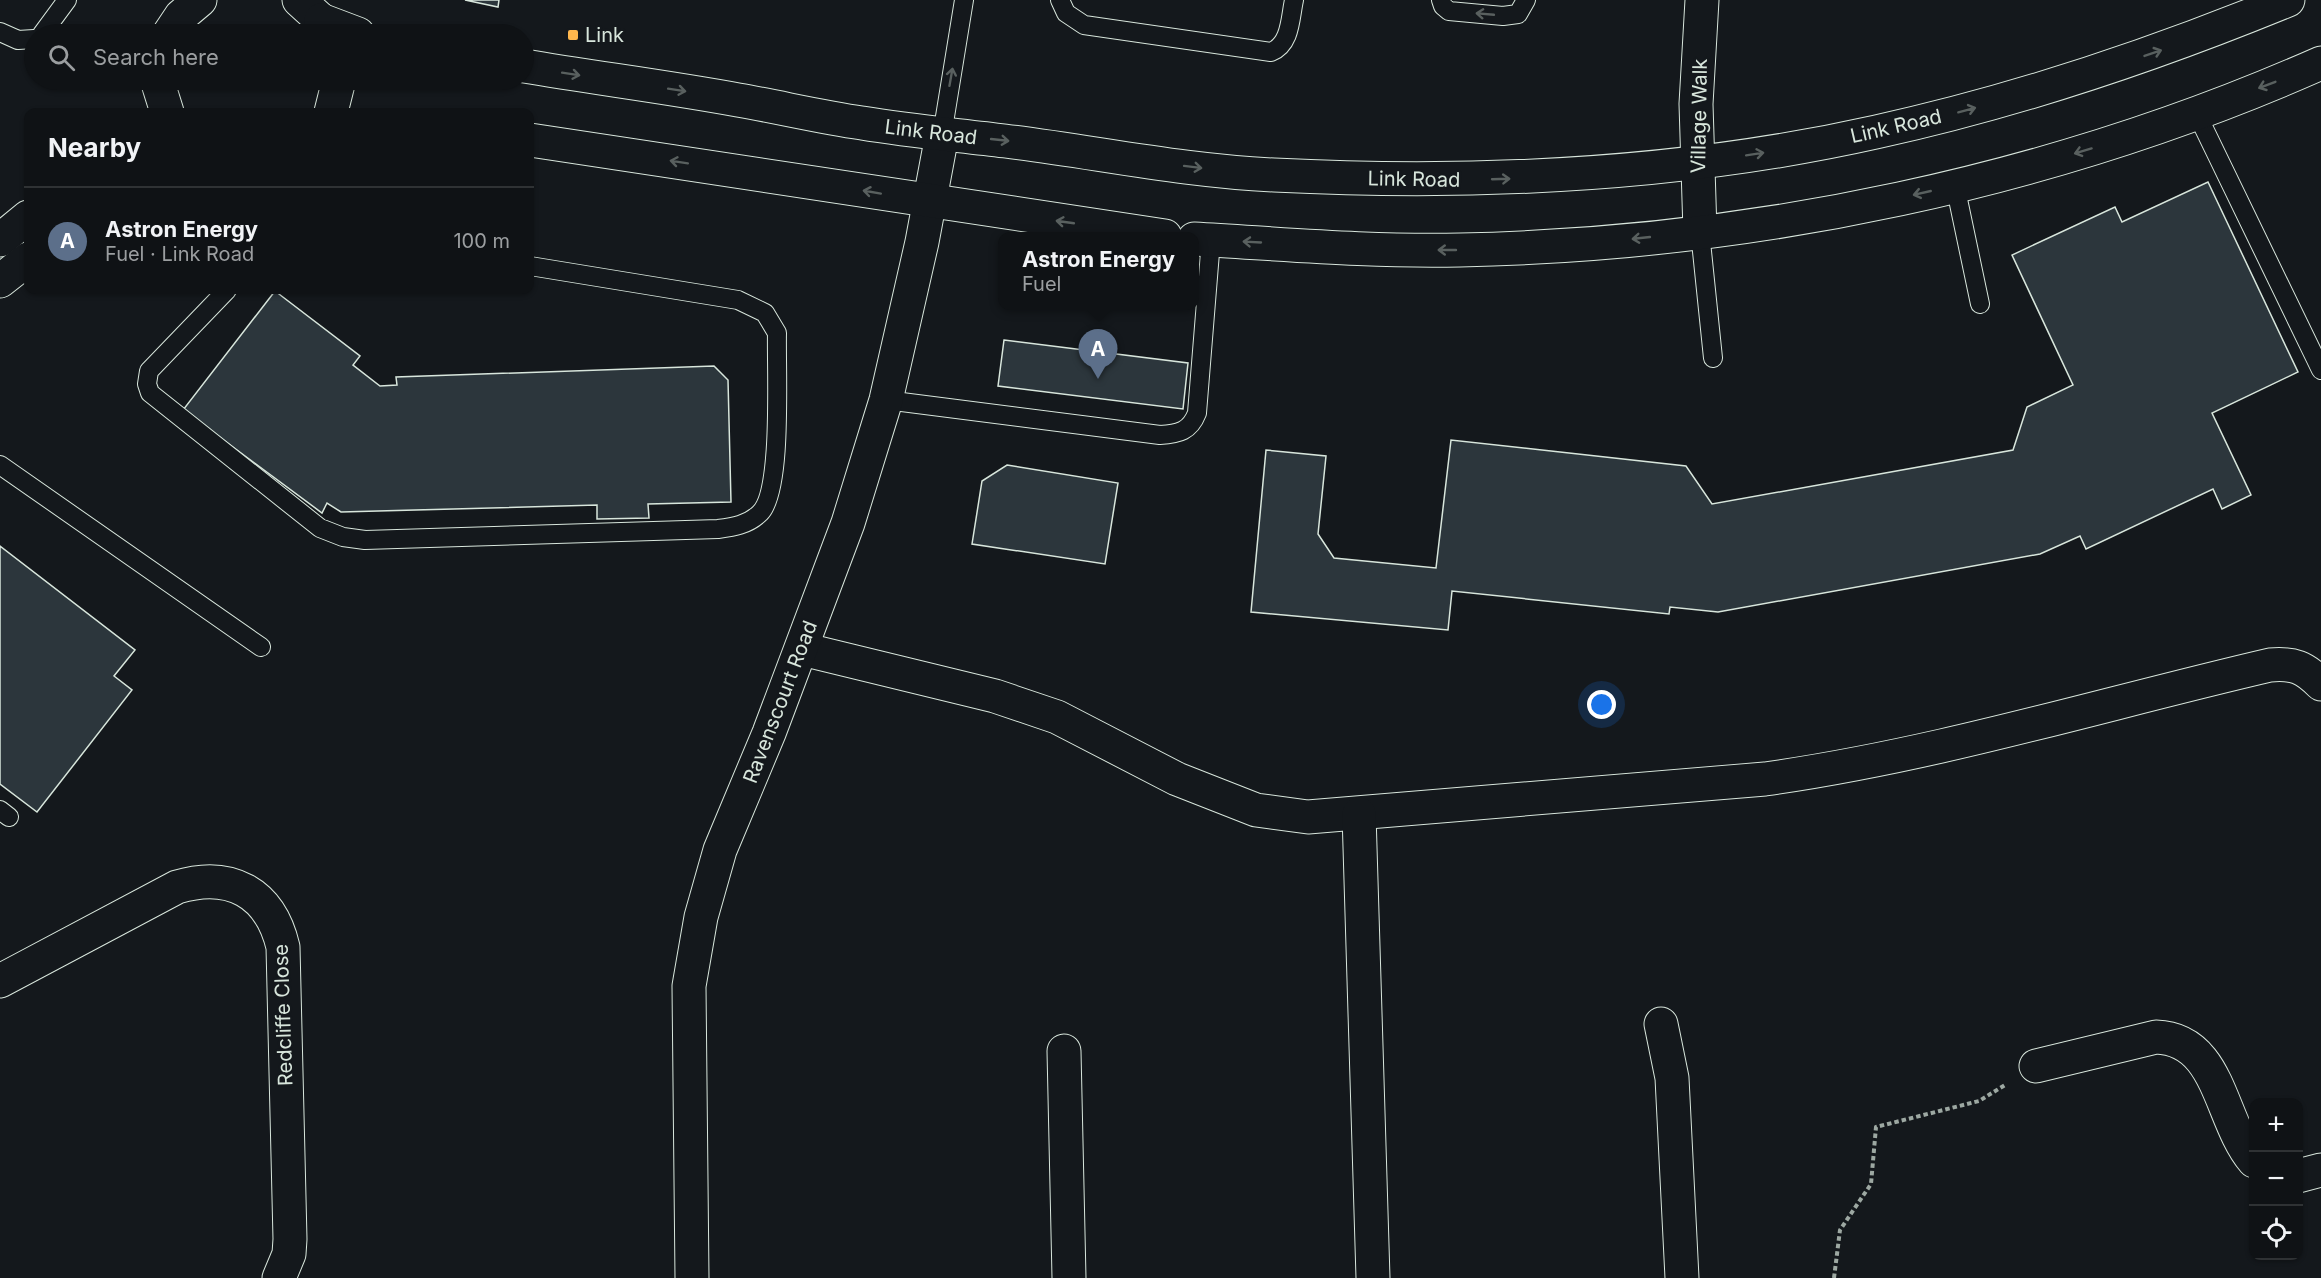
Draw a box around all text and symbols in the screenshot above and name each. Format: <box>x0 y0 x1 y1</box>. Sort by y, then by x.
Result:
one-way arrow <box>1475 8 1495 19</box>
place label: Link <box>585 23 624 47</box>
search box <box>24 24 534 90</box>
marker: Link <box>566 28 580 42</box>
icon: search <box>45 41 78 74</box>
text: Search here <box>93 44 219 70</box>
one-way arrow <box>2143 46 2162 57</box>
street label: Village Walk <box>1686 58 1712 174</box>
one-way arrow <box>946 68 957 87</box>
one-way arrow <box>561 69 581 80</box>
one-way arrow <box>2258 80 2277 91</box>
one-way arrow <box>667 85 687 96</box>
street label: Link Road <box>1848 104 1944 148</box>
one-way arrow <box>1957 104 1976 115</box>
street label: Link Road <box>883 114 979 150</box>
text: Nearby <box>48 132 141 163</box>
one-way arrow <box>990 135 1010 146</box>
one-way arrow <box>2074 146 2093 157</box>
one-way arrow <box>1745 148 1765 159</box>
one-way arrow <box>669 157 689 168</box>
one-way arrow <box>1183 162 1203 173</box>
street label: Link Road <box>1367 166 1461 192</box>
one-way arrow <box>1490 173 1510 184</box>
one-way arrow <box>862 187 882 198</box>
one-way arrow <box>1912 188 1931 200</box>
text: Astron Energy <box>105 216 258 242</box>
one-way arrow <box>1056 216 1075 227</box>
text: A <box>60 229 75 253</box>
text: 100 m <box>453 229 510 253</box>
popup <box>998 232 1199 310</box>
one-way arrow <box>1632 233 1652 244</box>
one-way arrow <box>1243 237 1263 248</box>
text: Fuel · Link Road <box>105 242 254 266</box>
one-way arrow <box>1437 244 1457 256</box>
text: Astron Energy <box>1022 246 1175 272</box>
text: Fuel <box>1022 272 1061 296</box>
pin: A <box>1078 330 1118 379</box>
street label: Ravenscourt Road <box>738 617 822 787</box>
your location <box>1587 690 1616 719</box>
street label: Redcliffe Close <box>269 944 297 1086</box>
map controls <box>2249 1098 2303 1260</box>
button: + <box>2249 1098 2303 1152</box>
button: − <box>2249 1152 2303 1206</box>
button: locate <box>2249 1206 2303 1260</box>

